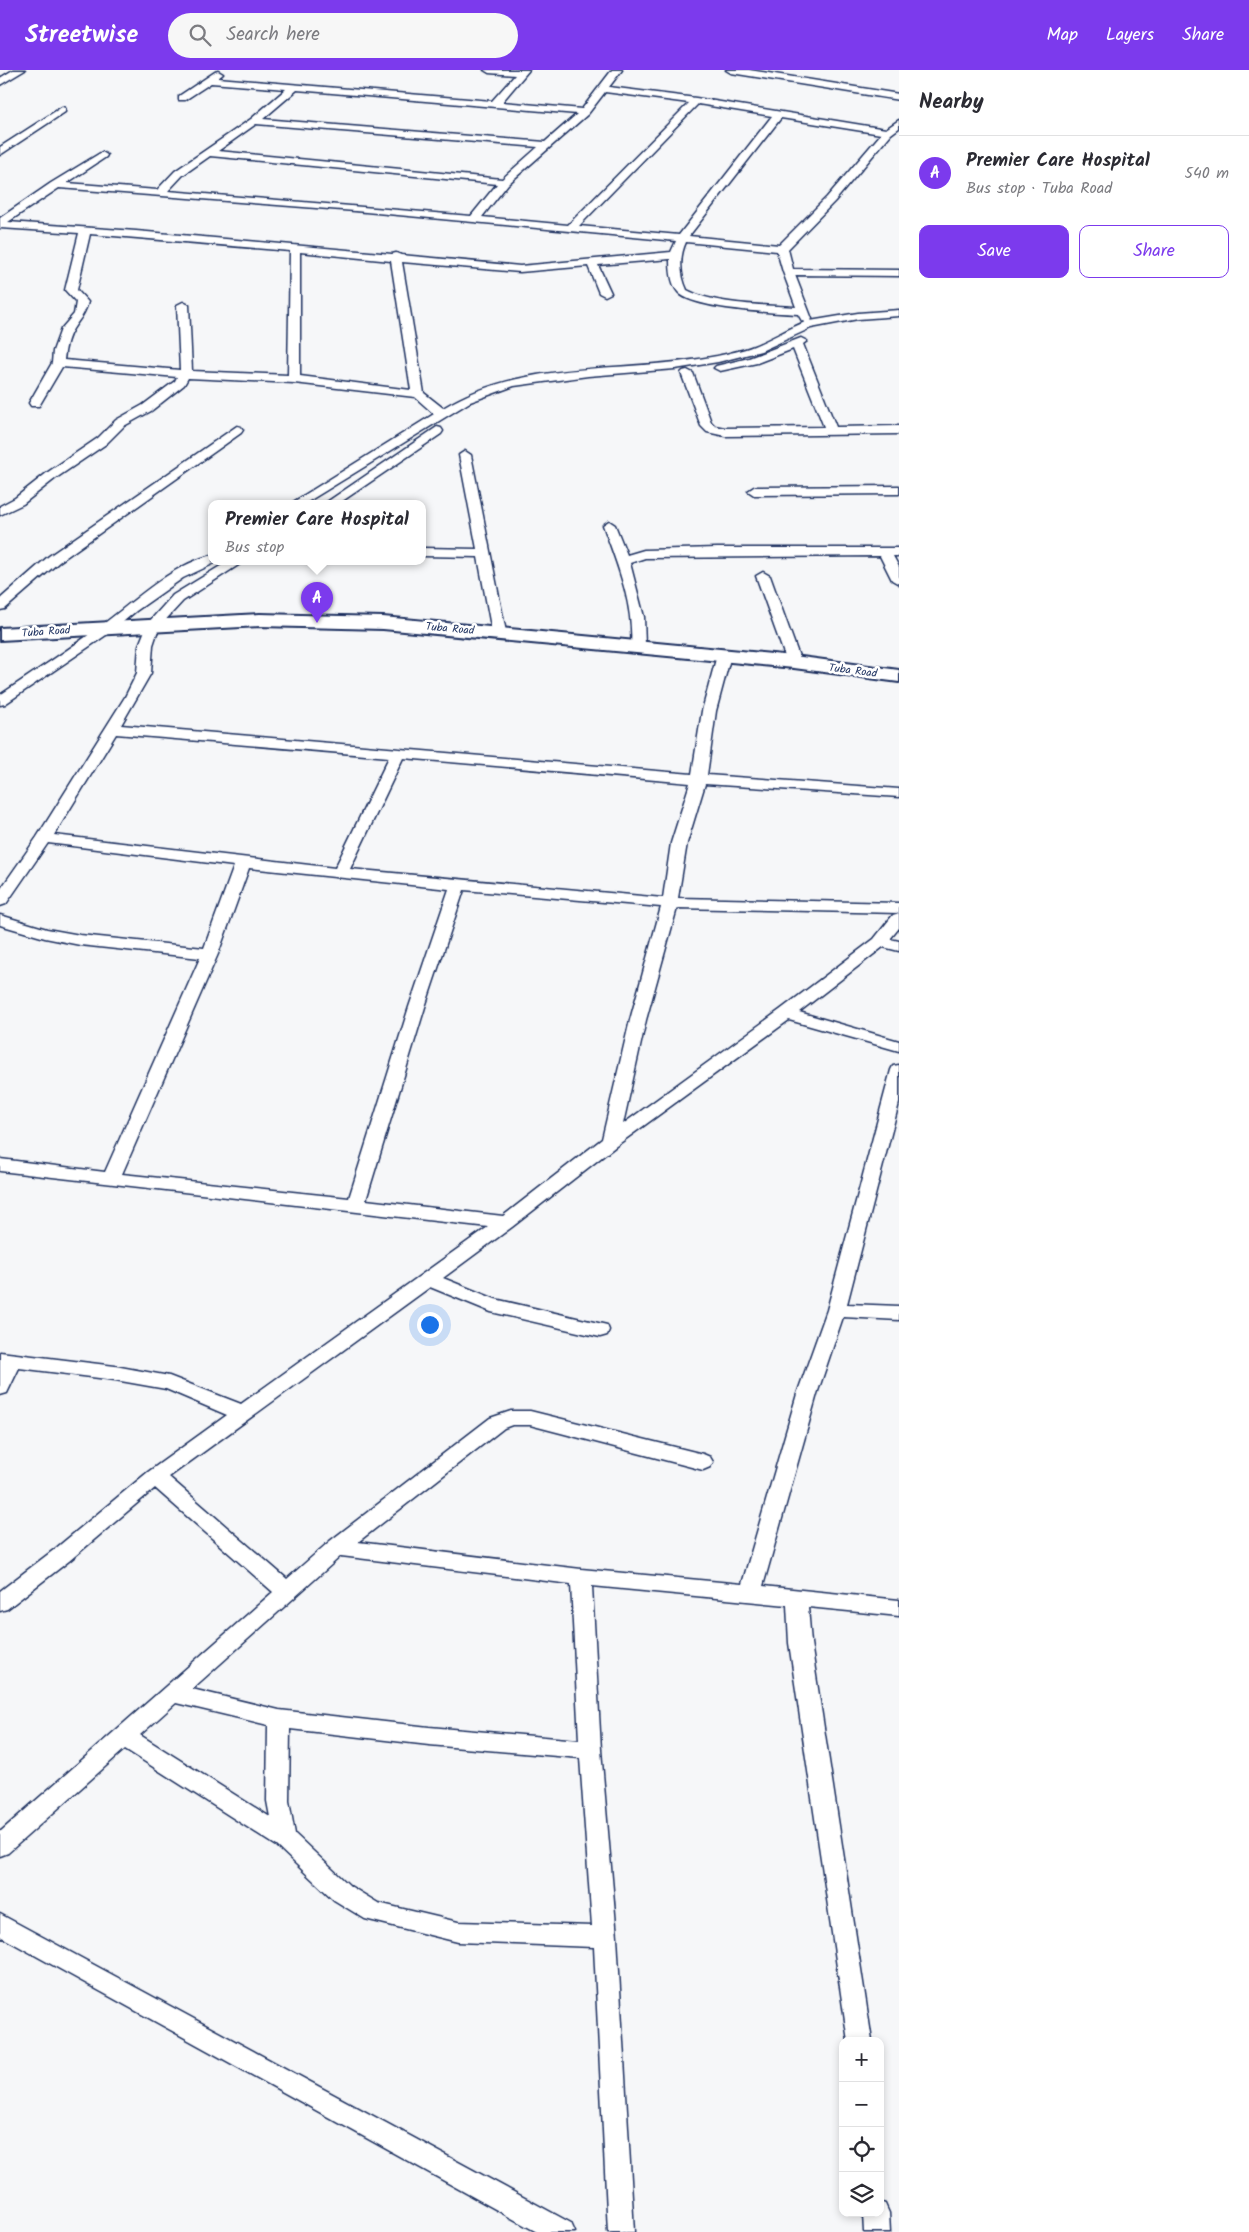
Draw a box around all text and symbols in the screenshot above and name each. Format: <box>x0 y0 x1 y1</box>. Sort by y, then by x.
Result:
search box <box>168 13 518 58</box>
text: Streetwise <box>25 16 138 55</box>
text: Search here <box>226 20 320 50</box>
icon: search <box>186 21 214 49</box>
text: Map <box>1047 21 1078 50</box>
text: Layers <box>1106 21 1154 50</box>
text: Share <box>1182 21 1224 50</box>
text: Nearby <box>919 86 984 119</box>
text: Premier Care Hospital <box>966 146 1150 176</box>
text: A <box>930 161 940 186</box>
text: 540 m <box>1184 161 1229 186</box>
text: Bus stop · Tuba Road <box>966 176 1112 201</box>
button: Save <box>919 225 1069 278</box>
button: Share <box>1079 225 1229 278</box>
popup <box>208 500 426 565</box>
text: Premier Care Hospital <box>225 505 409 535</box>
text: Bus stop <box>225 535 284 560</box>
pin: A <box>301 582 333 623</box>
street label: Tuba Road <box>425 618 475 640</box>
street label: Tuba Road <box>21 621 71 643</box>
street label: Tuba Road <box>828 659 879 683</box>
your location <box>417 1312 443 1338</box>
map controls <box>839 2037 884 2217</box>
button: + <box>839 2037 884 2082</box>
button: − <box>839 2082 884 2127</box>
button: locate <box>839 2127 884 2172</box>
button: layers <box>839 2172 884 2217</box>

